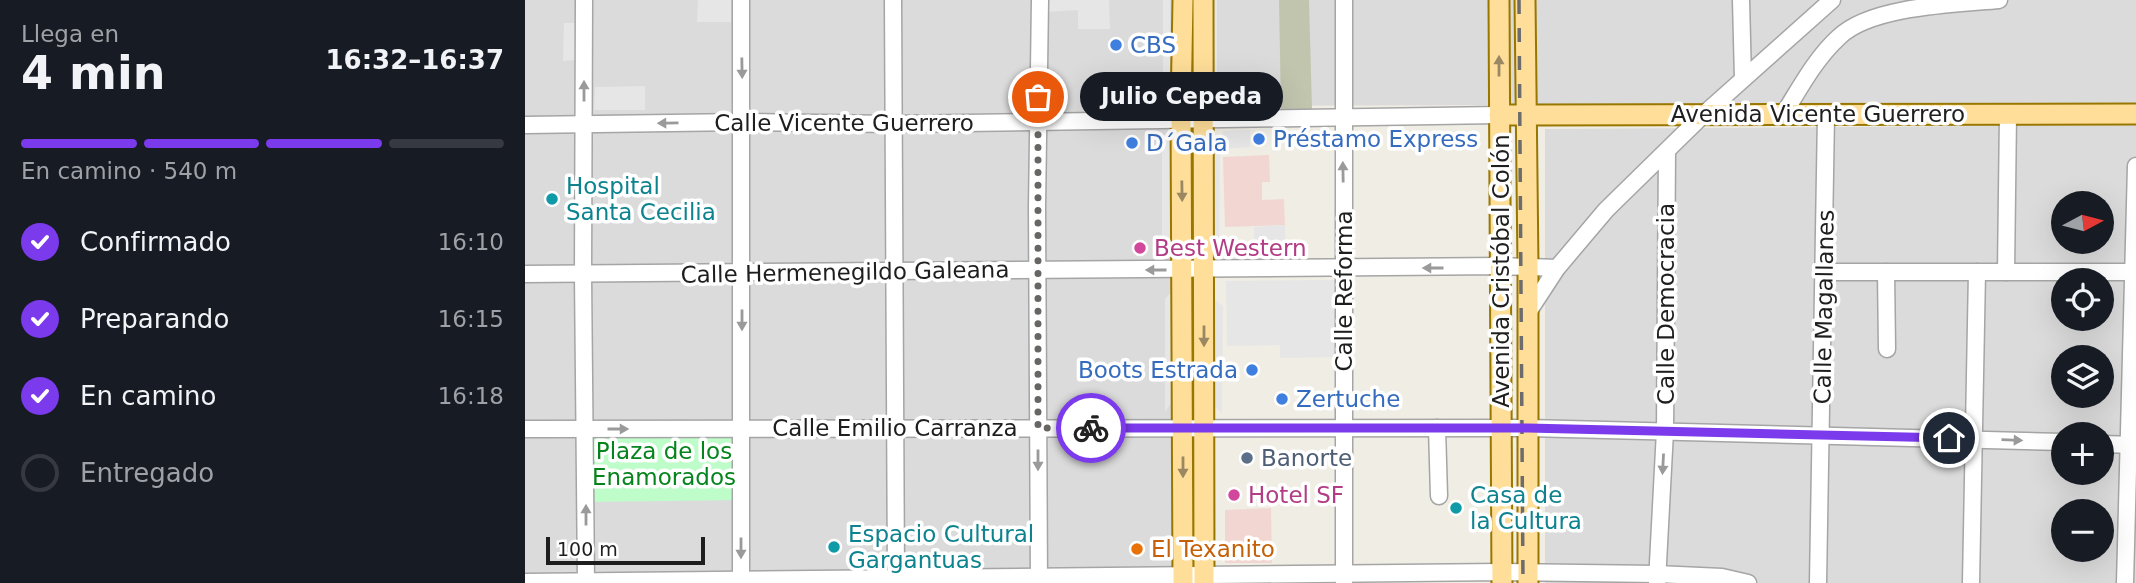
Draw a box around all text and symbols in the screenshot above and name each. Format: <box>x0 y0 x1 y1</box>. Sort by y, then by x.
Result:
text: Llega en <box>21 21 119 47</box>
place label: CBS <box>1130 32 1176 58</box>
marker: CBS <box>1108 37 1124 53</box>
text: 16:32–16:37 <box>325 45 504 75</box>
text: 4 min <box>21 46 165 100</box>
one-way arrow <box>1493 55 1505 77</box>
one-way arrow <box>736 57 748 79</box>
pin <box>1008 67 1068 127</box>
callout: Julio Cepeda <box>1080 72 1283 122</box>
icon: bag <box>1019 78 1057 116</box>
one-way arrow <box>578 80 590 102</box>
text: Julio Cepeda <box>1101 83 1262 109</box>
street label: Avenida Vicente Guerrero <box>1671 101 1965 127</box>
street label: Calle Vicente Guerrero <box>714 110 974 136</box>
one-way arrow <box>657 117 679 129</box>
place label: Préstamo Express <box>1273 126 1478 152</box>
place label: D´Gala <box>1146 130 1228 156</box>
marker: Préstamo Express <box>1251 131 1267 147</box>
street label: Avenida Cristóbal Colón <box>1488 134 1514 408</box>
marker: D´Gala <box>1124 135 1140 151</box>
text: En camino · 540 m <box>21 158 237 184</box>
one-way arrow <box>1338 161 1349 183</box>
place label: Hospital Santa Cecilia <box>566 173 716 225</box>
one-way arrow <box>1176 180 1188 202</box>
marker: Hospital Santa Cecilia <box>544 191 560 207</box>
north arrow <box>2051 191 2114 254</box>
map controls <box>2051 191 2114 562</box>
street label: Calle Democracia <box>1653 203 1679 405</box>
street label: Calle Magallanes <box>1809 209 1839 405</box>
street label: Calle Reforma <box>1331 210 1357 372</box>
icon: check <box>21 223 59 261</box>
text: Confirmado <box>80 227 231 257</box>
text: 16:10 <box>438 229 504 255</box>
place label: Best Western <box>1154 235 1307 261</box>
marker: Best Western <box>1132 240 1148 256</box>
street label: Calle Hermenegildo Galeana <box>680 256 1010 288</box>
one-way arrow <box>1422 262 1444 273</box>
one-way arrow <box>1145 264 1167 275</box>
button: locate <box>2051 268 2114 331</box>
icon: check <box>21 300 59 338</box>
text: Preparando <box>80 304 229 334</box>
text: 16:15 <box>438 306 504 332</box>
one-way arrow <box>736 309 748 331</box>
one-way arrow <box>1198 325 1210 347</box>
button: layers <box>2051 345 2114 408</box>
place label: Boots Estrada <box>1078 357 1238 383</box>
marker: Boots Estrada <box>1244 362 1260 378</box>
icon: check <box>21 377 59 415</box>
text: En camino <box>80 381 216 411</box>
text: 16:18 <box>438 383 504 409</box>
place label: Zertuche <box>1296 386 1400 412</box>
marker: Zertuche <box>1274 391 1290 407</box>
courier <box>1056 393 1126 463</box>
pin <box>1919 408 1979 468</box>
icon: bike <box>1072 409 1110 447</box>
street label: Calle Emilio Carranza <box>772 415 1018 441</box>
icon: home <box>1930 419 1968 457</box>
button: + <box>2051 422 2114 485</box>
one-way arrow <box>607 423 629 435</box>
one-way arrow <box>2002 435 2024 446</box>
park label: Plaza de los Enamorados <box>592 438 736 490</box>
place label: Banorte <box>1261 445 1352 471</box>
one-way arrow <box>1032 449 1044 471</box>
marker: Banorte <box>1239 450 1255 466</box>
one-way arrow <box>1657 453 1668 475</box>
one-way arrow <box>1177 456 1189 478</box>
text: Entregado <box>80 458 214 488</box>
place label: Hotel SF <box>1248 482 1344 508</box>
place label: Casa de la Cultura <box>1470 482 1582 534</box>
marker: Hotel SF <box>1226 487 1242 503</box>
button: − <box>2051 499 2114 562</box>
marker: Casa de la Cultura <box>1448 500 1464 516</box>
one-way arrow <box>580 504 592 526</box>
place label: Espacio Cultural Gargantuas <box>848 521 1034 573</box>
scale bar <box>546 534 705 566</box>
place label: El Texanito <box>1151 536 1275 562</box>
one-way arrow <box>735 537 747 559</box>
text: 100 m <box>557 538 618 560</box>
marker: Espacio Cultural Gargantuas <box>826 539 842 555</box>
marker: El Texanito <box>1129 541 1145 557</box>

